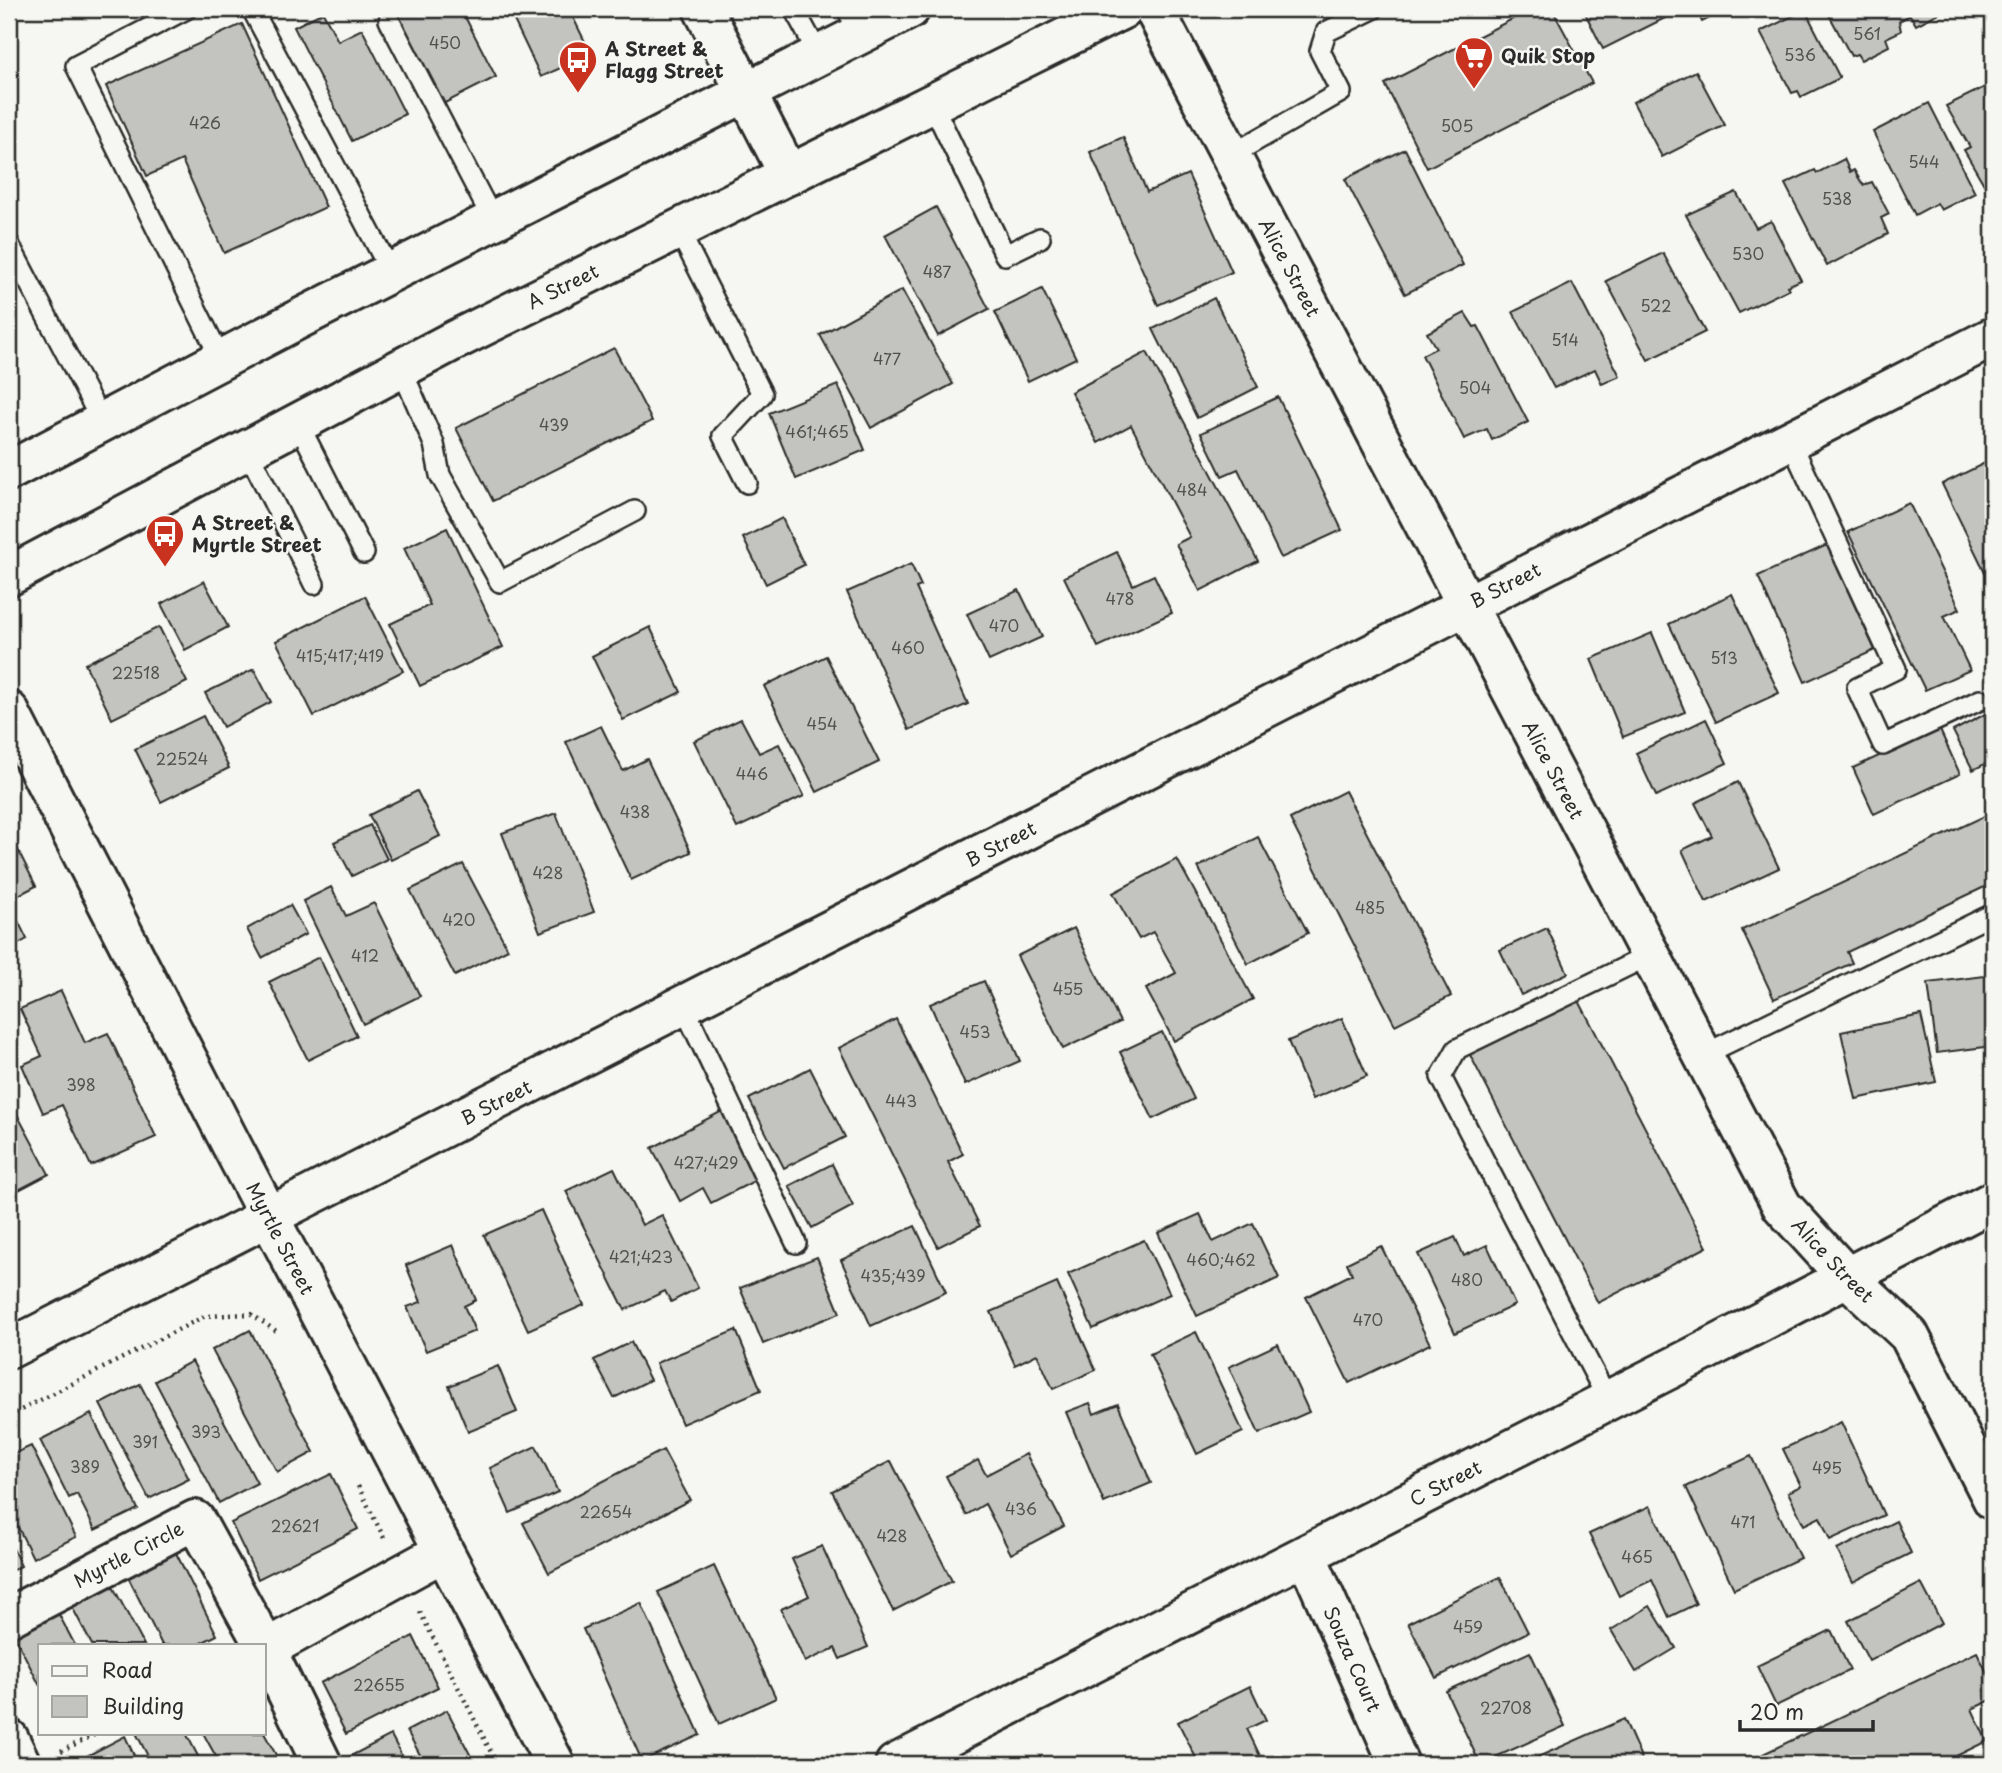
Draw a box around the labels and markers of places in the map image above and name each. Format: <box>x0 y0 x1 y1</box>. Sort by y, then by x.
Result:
place label: A Street & Flagg Street <box>604 34 724 84</box>
supermarket icon: Quik Stop <box>1453 35 1495 90</box>
bus stop icon: A Street & Flagg Street <box>557 39 599 94</box>
place label: Quik Stop <box>1501 41 1595 69</box>
place label: A Street & Myrtle Street <box>191 508 322 558</box>
bus stop icon: A Street & Myrtle Street <box>144 513 186 568</box>

